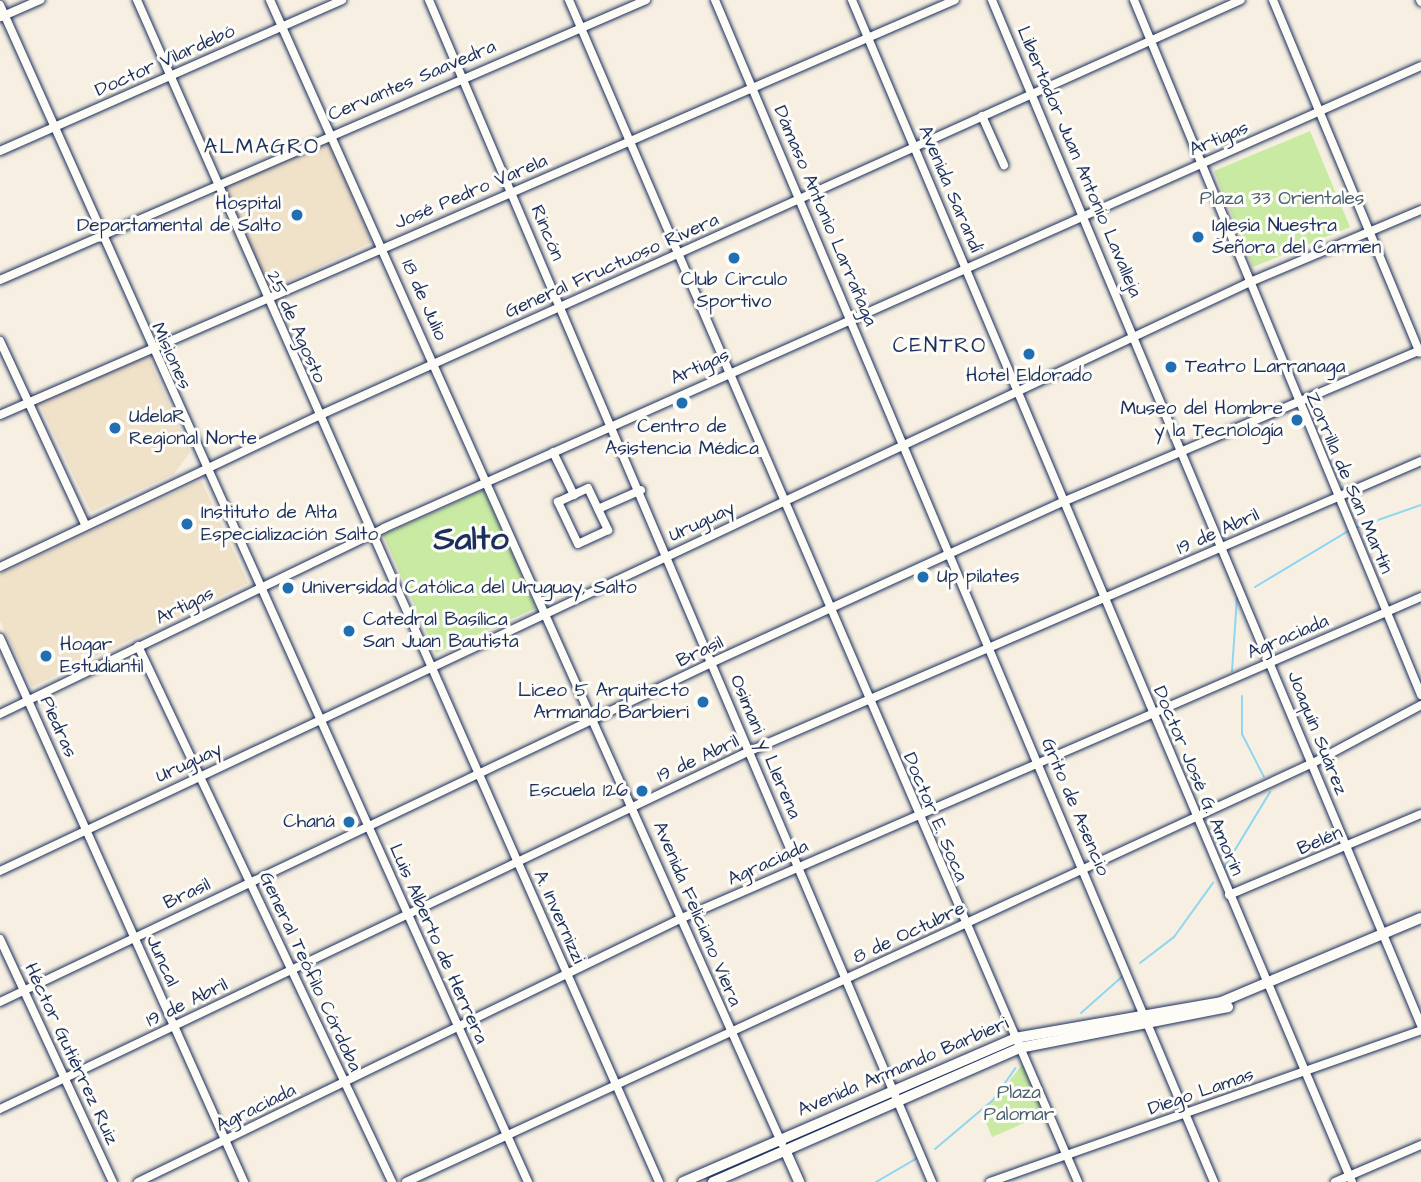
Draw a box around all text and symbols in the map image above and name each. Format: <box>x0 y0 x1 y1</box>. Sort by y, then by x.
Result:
street label: Doctor Vilardebó <box>91 20 239 102</box>
street label: Libertador Juan Antonio Lavalleja <box>1011 23 1147 301</box>
street label: Cervantes Saavedra <box>325 35 499 127</box>
street label: Dámaso Antonio Larrañaga <box>768 102 882 330</box>
street label: Artigas <box>1186 116 1252 162</box>
street label: Avenida Sarandí <box>913 122 987 256</box>
district label: ALMAGRO <box>205 134 319 160</box>
street label: José Pedro Varela <box>391 149 551 235</box>
park label: Plaza 33 Orientales <box>1200 188 1364 210</box>
place label: Hospital Departamental de Salto <box>77 193 281 237</box>
street label: Rincón <box>525 202 569 264</box>
marker: Hospital Departamental de Salto <box>287 205 307 225</box>
street label: General Fructuoso Rivera <box>501 208 723 324</box>
place label: Iglesia Nuestra Señora del Carmen <box>1212 215 1381 259</box>
marker: Iglesia Nuestra Señora del Carmen <box>1190 229 1206 245</box>
marker: Club Circulo Sportivo <box>726 250 742 266</box>
street label: 18 de Julio <box>396 256 452 344</box>
street label: 25 de Agosto <box>261 267 331 387</box>
place label: Club Circulo Sportivo <box>681 269 787 313</box>
street label: Misiones <box>146 319 196 393</box>
district label: CENTRO <box>893 333 987 359</box>
street label: Artigas <box>667 344 733 390</box>
marker: Hotel Eldorado <box>1021 346 1037 362</box>
place label: Teatro Larranaga <box>1185 356 1345 378</box>
marker: Teatro Larranaga <box>1163 359 1179 375</box>
place label: Hotel Eldorado <box>966 365 1092 387</box>
street label: Zorrilla de San Martín <box>1300 389 1398 577</box>
marker: Centro de Asistencia Médica <box>672 393 692 413</box>
place label: Museo del Hombre y la Tecnología <box>1120 398 1283 442</box>
place label: UdelaR Regional Norte <box>129 406 257 450</box>
marker: Museo del Hombre y la Tecnología <box>1289 412 1305 428</box>
place label: Centro de Asistencia Médica <box>605 416 759 460</box>
marker: UdelaR Regional Norte <box>107 420 123 436</box>
street label: Uruguay <box>665 497 739 547</box>
place label: Instituto de Alta Especialización Salto <box>201 502 378 546</box>
street label: 19 de Abril <box>1173 504 1263 560</box>
marker: Instituto de Alta Especialización Salto <box>179 516 195 532</box>
district label: Salto <box>433 520 509 560</box>
place label: Up pilates <box>937 566 1019 588</box>
marker: Up pilates <box>915 569 931 585</box>
place label: Universidad Católica del Uruguay, Salto <box>302 577 637 599</box>
marker: Universidad Católica del Uruguay, Salto <box>280 580 296 596</box>
street label: Artigas <box>152 582 218 630</box>
place label: Catedral Basílica San Juan Bautista <box>363 609 519 653</box>
street label: Agraciada <box>1244 610 1332 664</box>
marker: Catedral Basílica San Juan Bautista <box>341 623 357 639</box>
street label: Brasil <box>673 631 727 673</box>
place label: Hogar Estudiantil <box>60 634 143 678</box>
marker: Hogar Estudiantil <box>38 648 54 664</box>
street label: Joaquín Suárez <box>1282 668 1352 798</box>
street label: Osimani y Llerena <box>724 672 806 822</box>
place label: Liceo 5 Arquitecto Armando Barbieri <box>518 680 689 724</box>
street label: Doctor José G. Amorín <box>1148 683 1248 879</box>
street label: Piedras <box>34 693 82 761</box>
marker: Liceo 5 Arquitecto Armando Barbieri <box>695 694 711 710</box>
street label: 19 de Abril <box>653 730 743 788</box>
street label: Grito de Asencio <box>1036 735 1114 879</box>
street label: Uruguay <box>152 738 226 788</box>
street label: Doctor E. Soca <box>898 749 972 885</box>
place label: Escuela 126 <box>530 780 628 802</box>
marker: Escuela 126 <box>634 783 650 799</box>
place label: Chaná <box>283 811 335 833</box>
marker: Chaná <box>341 814 357 830</box>
street label: Avenida Feliciano Viera <box>648 818 746 1010</box>
street label: Belén <box>1294 821 1346 861</box>
street label: Agraciada <box>724 835 812 891</box>
street label: Luis Alberto de Herrera <box>384 841 492 1047</box>
street label: A. Invernizzi <box>528 867 590 967</box>
street label: General Teófilo Córdoba <box>254 869 366 1075</box>
street label: Brasil <box>160 873 214 915</box>
street label: 8 de Octubre <box>849 897 969 969</box>
street label: Juncal <box>141 932 183 990</box>
street label: Héctor Gutiérrez Ruiz <box>19 960 123 1148</box>
street label: 19 de Abril <box>143 974 231 1032</box>
street label: Avenida Armando Barbieri <box>794 1012 1012 1122</box>
street label: Diego Lamas <box>1145 1063 1257 1121</box>
street label: Agraciada <box>212 1079 300 1137</box>
park label: Plaza Palomar <box>984 1082 1054 1126</box>

